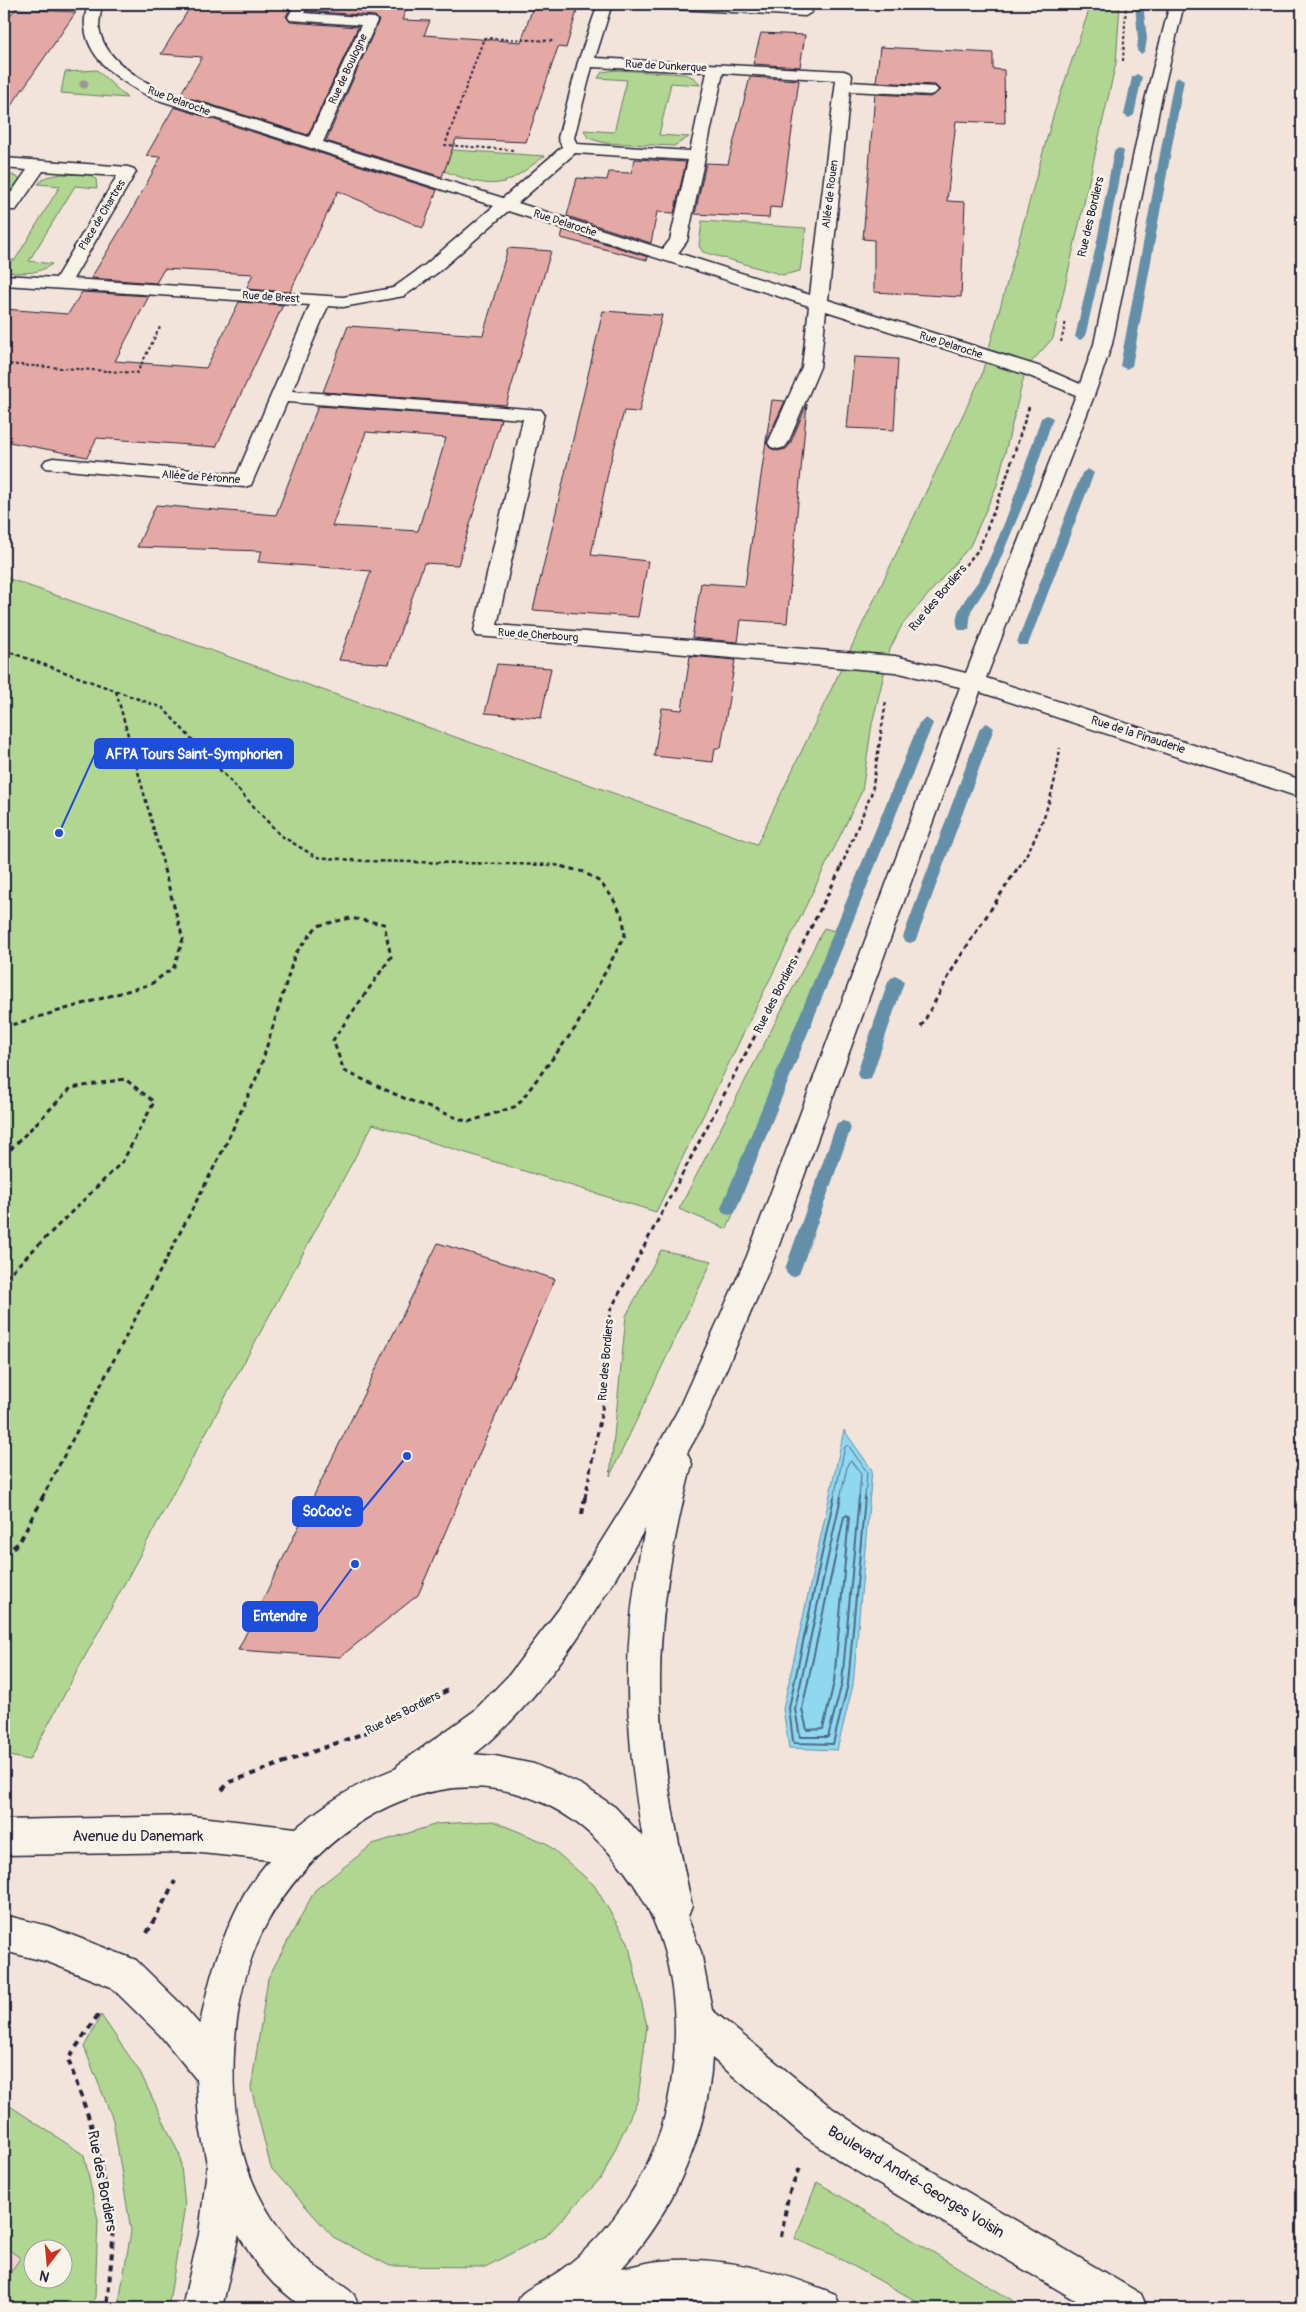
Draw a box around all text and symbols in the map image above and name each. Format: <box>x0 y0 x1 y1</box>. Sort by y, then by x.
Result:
street label: Rue de Boulogne <box>326 31 370 106</box>
street label: Rue de Dunkerque <box>625 57 708 75</box>
street label: Rue Delaroche <box>146 84 213 119</box>
street label: Allée de Rouen <box>819 159 841 229</box>
street label: Rue des Bordiers <box>1074 175 1108 259</box>
street label: Place de Chartres <box>76 177 128 253</box>
street label: Rue Delaroche <box>532 207 599 239</box>
street label: Rue de Brest <box>242 289 301 306</box>
street label: Rue Delaroche <box>918 329 985 361</box>
street label: Allée de Péronne <box>161 468 241 486</box>
street label: Rue des Bordiers <box>906 561 971 634</box>
street label: Rue de Cherbourg <box>497 626 579 644</box>
street label: Rue de la Pinauderie <box>1089 713 1187 757</box>
callout: AFPA Tours Saint-Symphorien <box>95 739 293 768</box>
text: AFPA Tours Saint-Symphorien <box>105 746 283 763</box>
street label: Rue des Bordiers <box>751 955 802 1036</box>
street label: Rue des Bordiers <box>595 1318 617 1402</box>
callout: SoCoo'c <box>293 1497 362 1526</box>
text: SoCoo'c <box>302 1503 352 1520</box>
callout: Entendre <box>243 1602 317 1631</box>
text: Entendre <box>253 1608 308 1625</box>
street label: Rue des Bordiers <box>363 1687 444 1738</box>
street label: Avenue du Danemark <box>72 1827 204 1846</box>
street label: Boulevard André-Georges Voisin <box>824 2122 1008 2242</box>
street label: Rue des Bordiers <box>83 2129 121 2234</box>
north arrow <box>22 2240 72 2290</box>
text: N <box>38 2267 51 2285</box>

